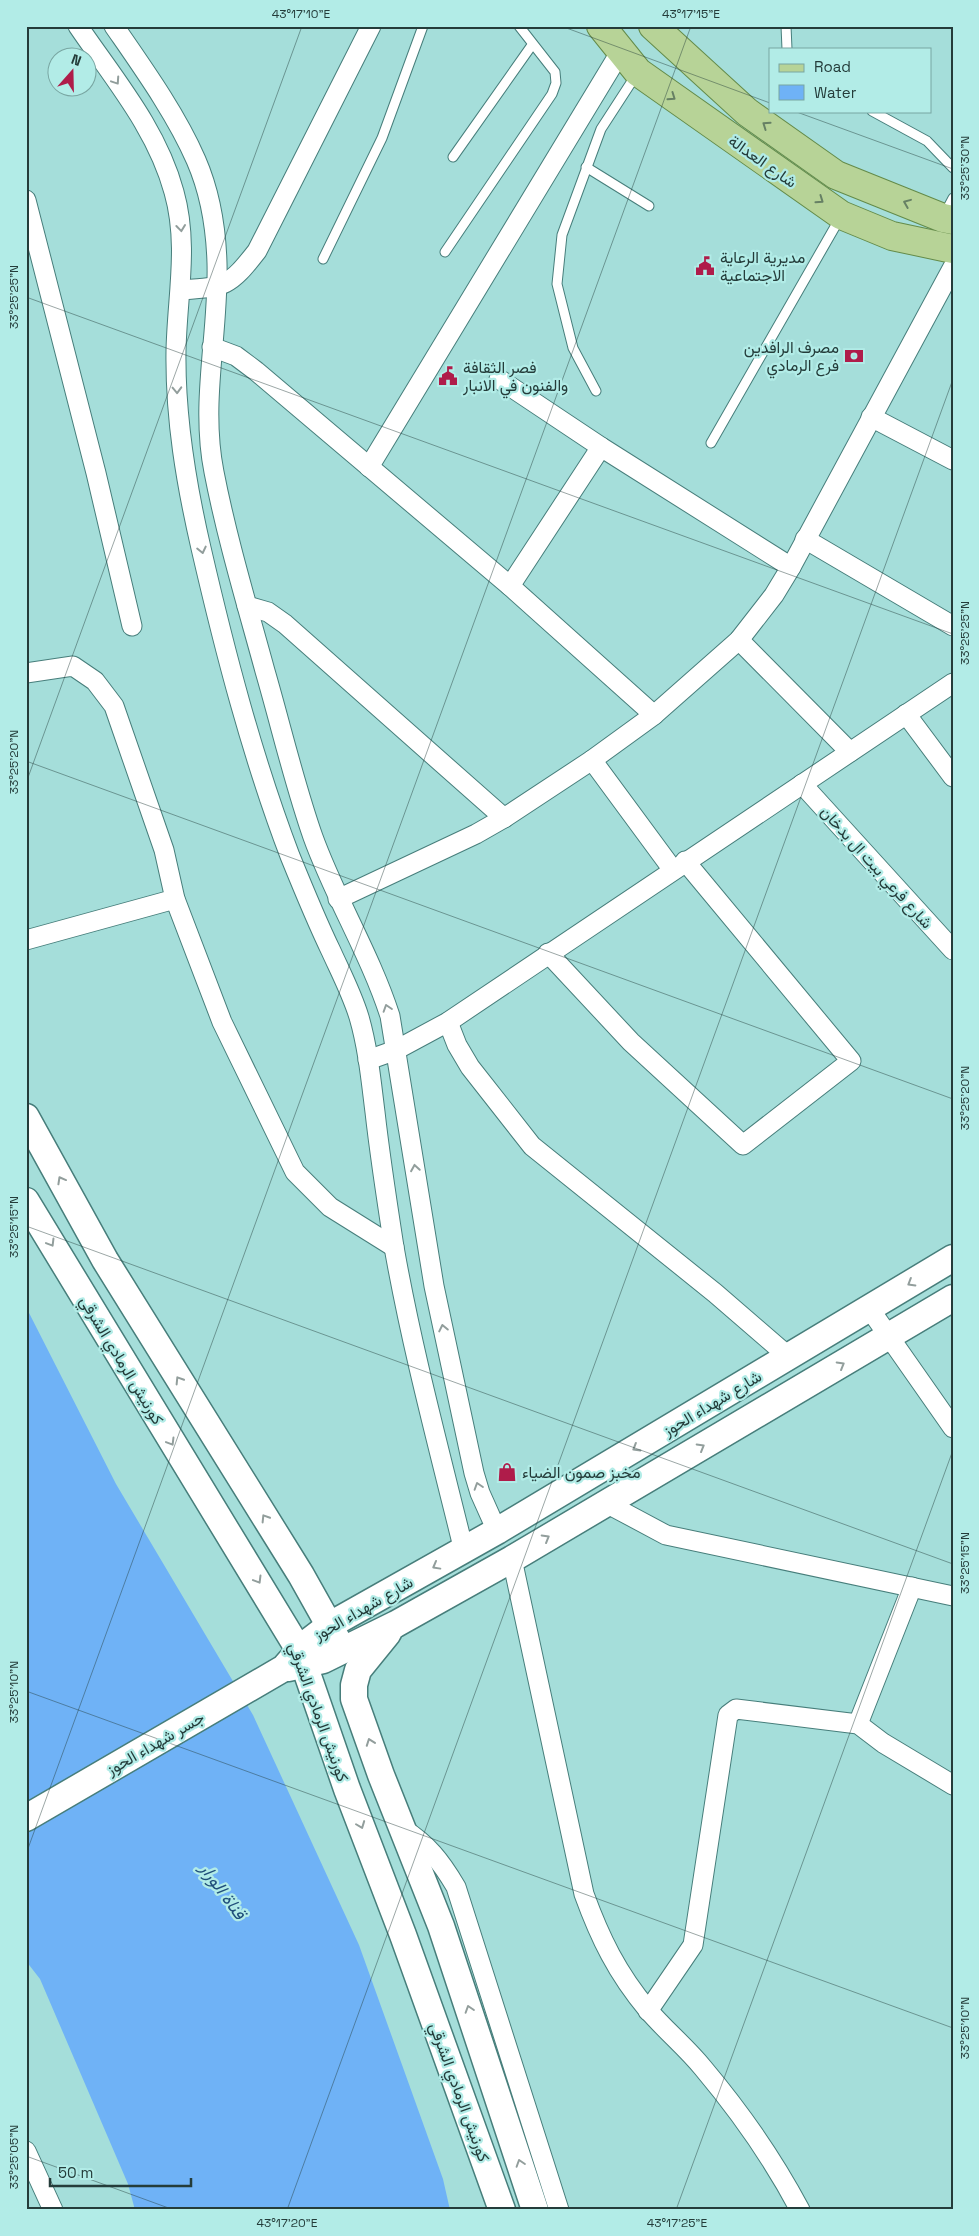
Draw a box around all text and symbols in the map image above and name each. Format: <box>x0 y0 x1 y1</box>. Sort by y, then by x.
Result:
text: 43°17'10"E <box>272 6 331 22</box>
text: 43°17'15"E <box>662 6 720 22</box>
north arrow <box>48 48 98 98</box>
legend <box>769 48 932 112</box>
text: N <box>69 50 84 70</box>
text: Road <box>814 57 851 76</box>
one-way arrow <box>110 75 119 85</box>
text: Water <box>814 83 857 102</box>
one-way arrow <box>667 91 676 100</box>
one-way arrow <box>762 122 772 131</box>
street label: شارع العدالة <box>724 130 801 193</box>
text: 33°25'30"N <box>957 136 973 200</box>
one-way arrow <box>814 194 824 203</box>
one-way arrow <box>903 199 912 210</box>
one-way arrow <box>175 223 185 232</box>
place label: مديرية الرعاية الاجتماعية <box>720 247 805 286</box>
public building icon: مديرية الرعاية الاجتماعية <box>694 255 716 277</box>
text: 33°25'25"N <box>6 265 22 329</box>
place label: مصرف الرافدين فرع الرمادي <box>744 337 839 379</box>
bank icon: مصرف الرافدين فرع الرمادي <box>843 345 865 367</box>
place label: فصر الثقافة والفنون في الانبار <box>462 357 568 399</box>
public building icon: فصر الثقافة والفنون في الانبار <box>437 365 459 387</box>
one-way arrow <box>171 386 182 394</box>
one-way arrow <box>196 545 207 554</box>
text: 33°25'25"N <box>957 601 973 665</box>
text: 33°25'20"N <box>6 730 22 794</box>
street label: شارع فرعي بيت ال بدخان <box>814 802 937 935</box>
one-way arrow <box>383 1004 393 1012</box>
text: 33°25'20"N <box>957 1066 973 1130</box>
one-way arrow <box>411 1163 421 1172</box>
one-way arrow <box>57 1176 67 1185</box>
text: 33°25'15"N <box>6 1196 22 1258</box>
one-way arrow <box>45 1237 55 1246</box>
one-way arrow <box>907 1277 916 1287</box>
street label: كورنيش الرمادي الشرقي <box>72 1292 168 1430</box>
one-way arrow <box>438 1323 449 1332</box>
one-way arrow <box>836 1361 845 1371</box>
street label: شارع شهداء الحوز <box>658 1366 766 1443</box>
one-way arrow <box>176 1376 186 1385</box>
one-way arrow <box>165 1436 175 1445</box>
one-way arrow <box>633 1441 642 1451</box>
one-way arrow <box>696 1444 705 1454</box>
shop icon: مخبز صمون الضياء <box>496 1461 518 1483</box>
place label: مخبز صمون الضياء <box>522 1462 640 1483</box>
one-way arrow <box>474 1483 484 1491</box>
one-way arrow <box>262 1514 271 1524</box>
text: 33°25'15"N <box>957 1532 973 1594</box>
one-way arrow <box>541 1535 550 1545</box>
one-way arrow <box>433 1560 442 1570</box>
street label: شارع شهداء الحوز <box>309 1571 417 1647</box>
one-way arrow <box>251 1574 261 1583</box>
street label: كورنيش الرمادي الشرقي <box>281 1640 353 1786</box>
text: 33°25'10"N <box>6 1661 22 1723</box>
street label: جسر شهداء الحوز <box>102 1707 208 1780</box>
one-way arrow <box>365 1738 375 1747</box>
one-way arrow <box>355 1820 365 1829</box>
water label: قناة الورار <box>195 1857 253 1925</box>
text: 33°25'10"N <box>957 1997 973 2059</box>
one-way arrow <box>465 2005 475 2014</box>
street label: كورنيش الرمادي الشرقي <box>422 2020 494 2166</box>
text: 33°25'05"N <box>6 2125 22 2189</box>
scale bar <box>50 2156 191 2188</box>
one-way arrow <box>516 2160 526 2168</box>
text: 50 m <box>58 2163 93 2182</box>
text: 43°17'20"E <box>257 2215 318 2231</box>
text: 43°17'25"E <box>647 2215 707 2231</box>

